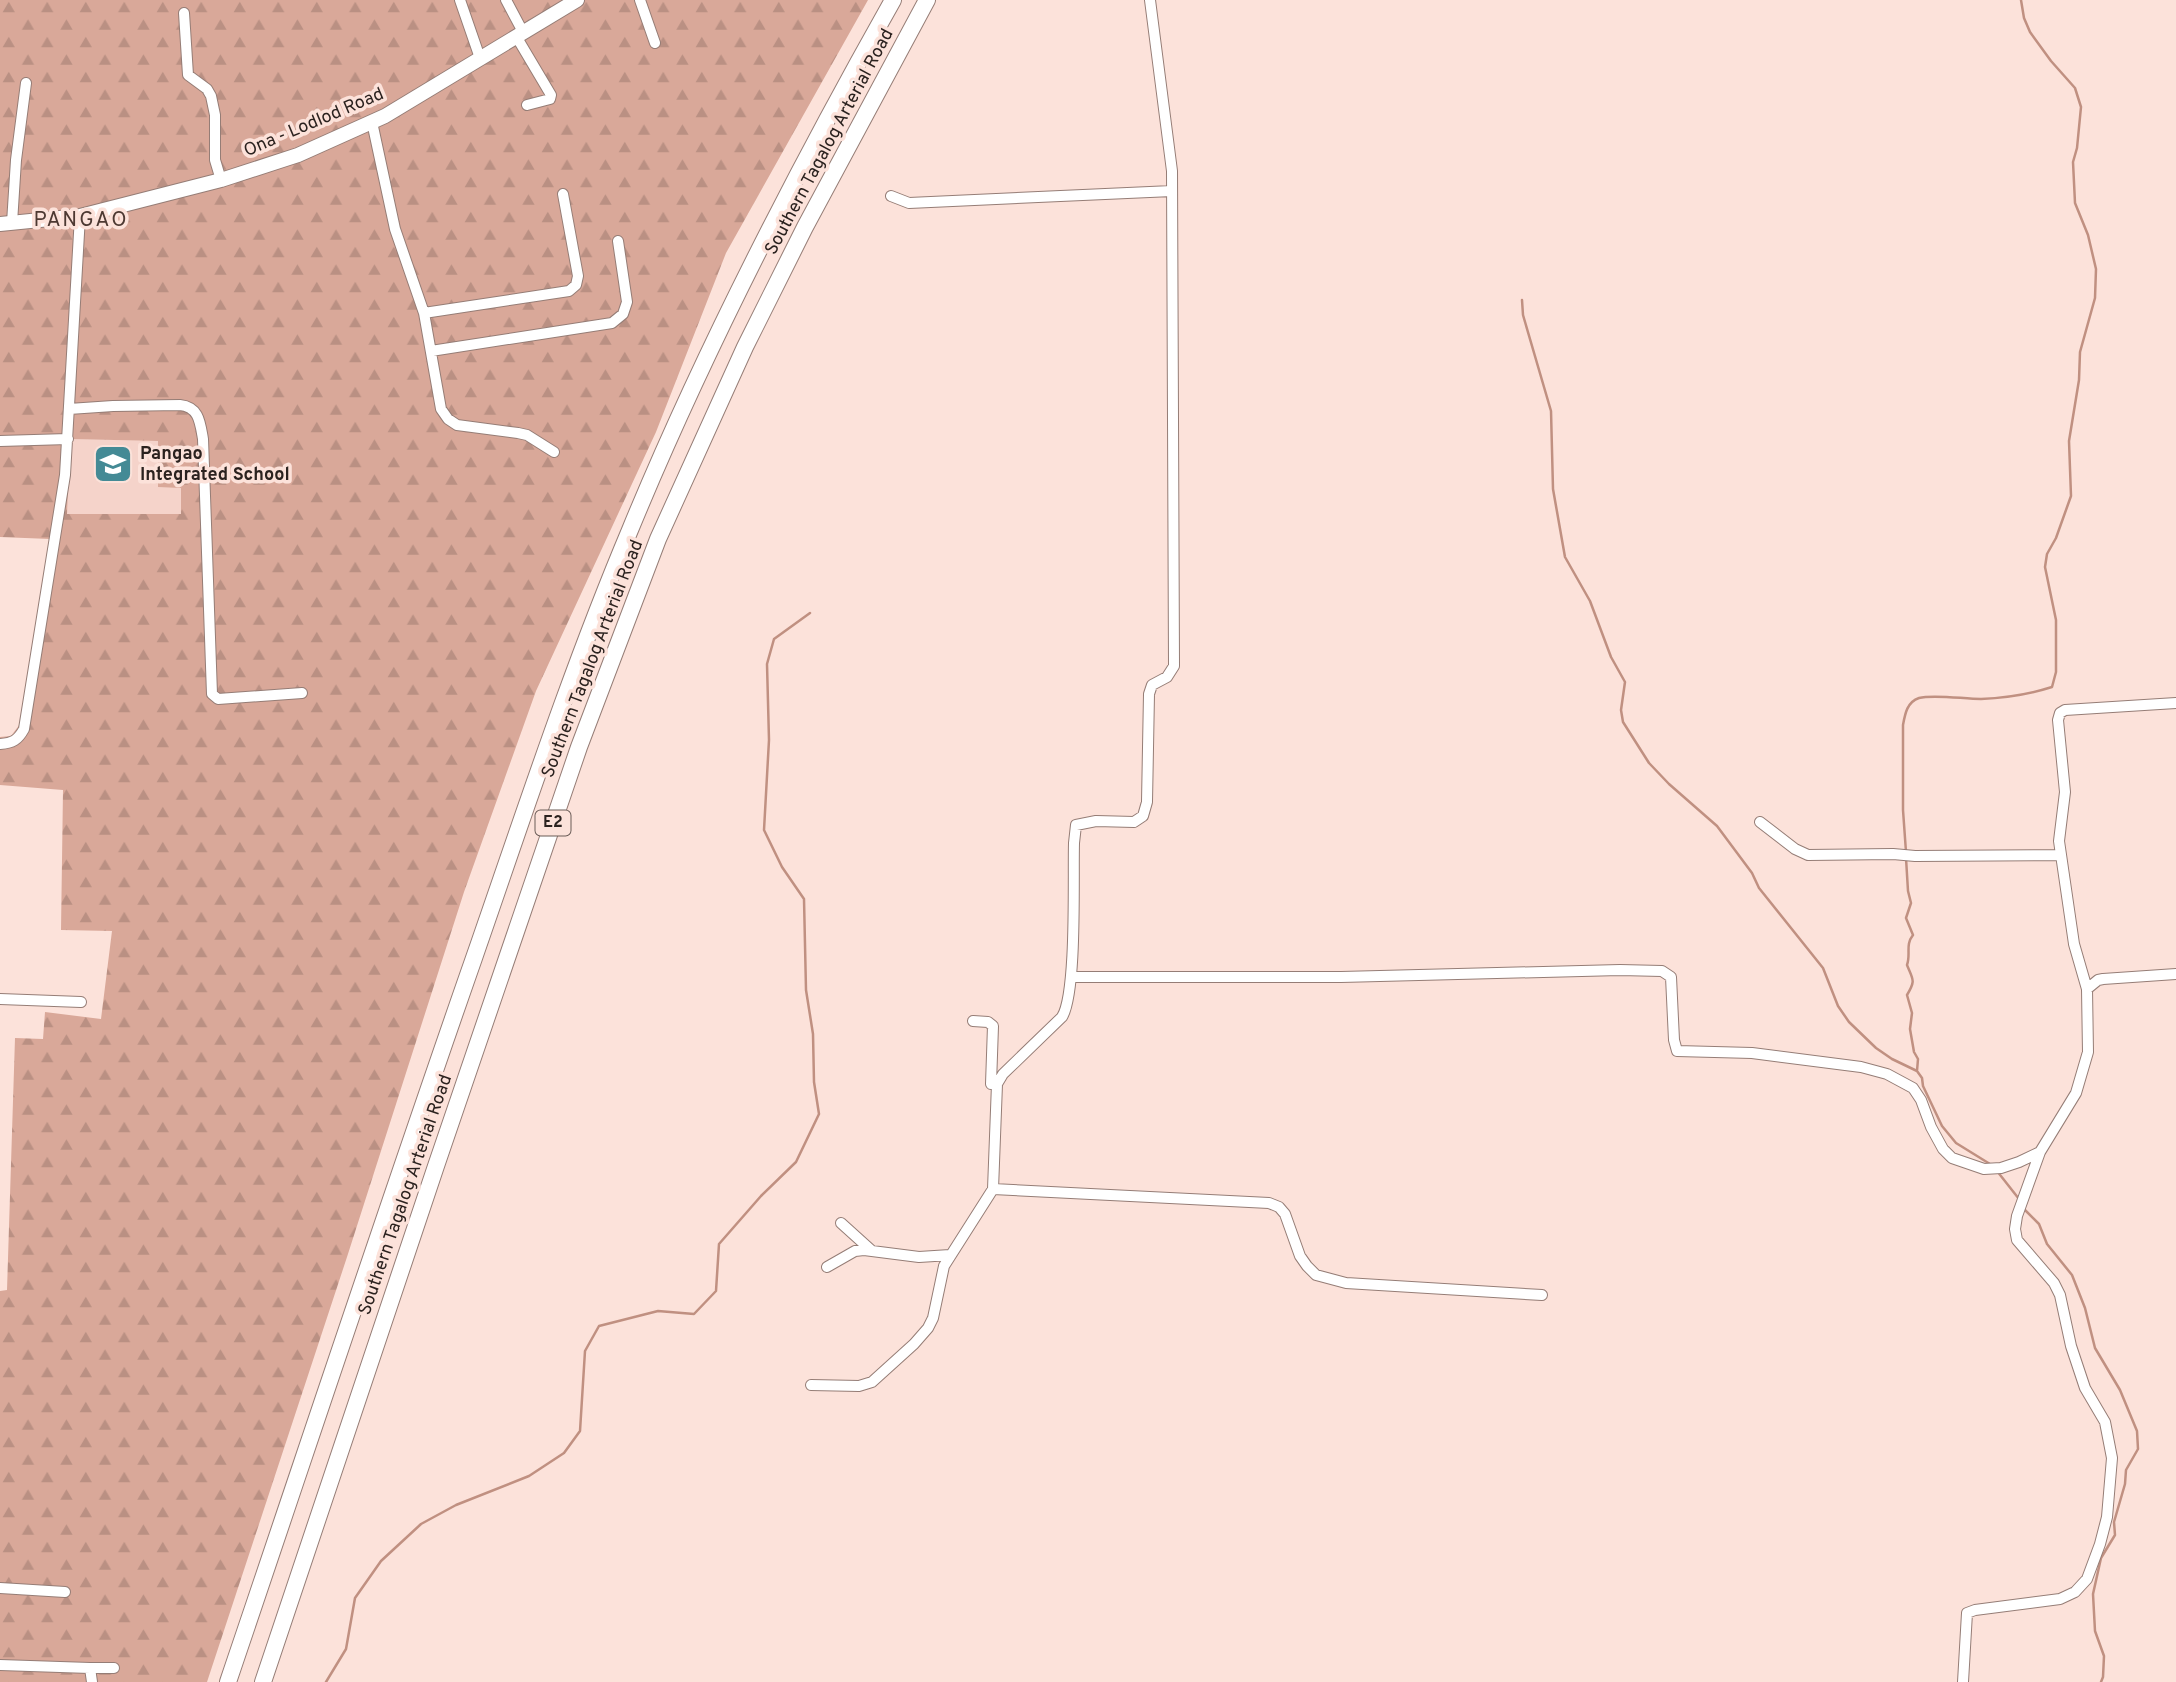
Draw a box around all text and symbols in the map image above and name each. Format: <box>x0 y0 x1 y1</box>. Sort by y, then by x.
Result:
street label: Southern Tagalog Arterial Road <box>760 25 900 259</box>
street label: Ona - Lodlod Road <box>240 83 388 163</box>
district label: PANGAO <box>33 207 129 234</box>
school or university icon: Pangao Integrated School <box>92 443 134 485</box>
place label: Pangao Integrated School <box>140 443 290 487</box>
street label: Southern Tagalog Arterial Road <box>537 537 649 781</box>
road number: E2 <box>536 810 570 836</box>
street label: Southern Tagalog Arterial Road <box>354 1072 458 1318</box>

